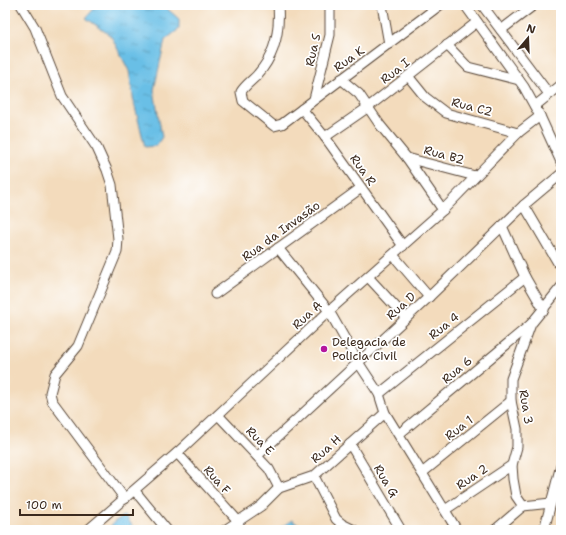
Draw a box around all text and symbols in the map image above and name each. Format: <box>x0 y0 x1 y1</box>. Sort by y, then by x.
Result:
north arrow <box>508 18 548 58</box>
text: N <box>525 21 538 38</box>
street label: Rua S <box>301 32 325 68</box>
street label: Rua K <box>330 42 368 76</box>
street label: Rua I <box>377 54 413 87</box>
street label: Rua C2 <box>450 94 494 120</box>
street label: Rua B2 <box>422 142 466 168</box>
street label: Rua R <box>346 151 380 189</box>
street label: Rua da Invasão <box>239 197 323 265</box>
street label: Rua D <box>383 289 419 323</box>
street label: Rua A <box>289 297 325 333</box>
street label: Rua 4 <box>425 309 463 343</box>
place label: Delegacia de Policia Civil <box>332 334 406 364</box>
marker: Delegacia de Policia Civil <box>319 344 329 354</box>
street label: Rua 6 <box>439 353 475 387</box>
street label: Rua 3 <box>515 389 537 425</box>
street label: Rua 1 <box>442 412 476 444</box>
street label: Rua E <box>242 423 278 459</box>
street label: Rua H <box>308 431 345 467</box>
street label: Rua 2 <box>453 461 491 493</box>
street label: Rua F <box>200 462 234 498</box>
street label: Rua G <box>370 462 402 500</box>
scale bar <box>20 491 133 517</box>
text: 100 m <box>26 497 62 513</box>

